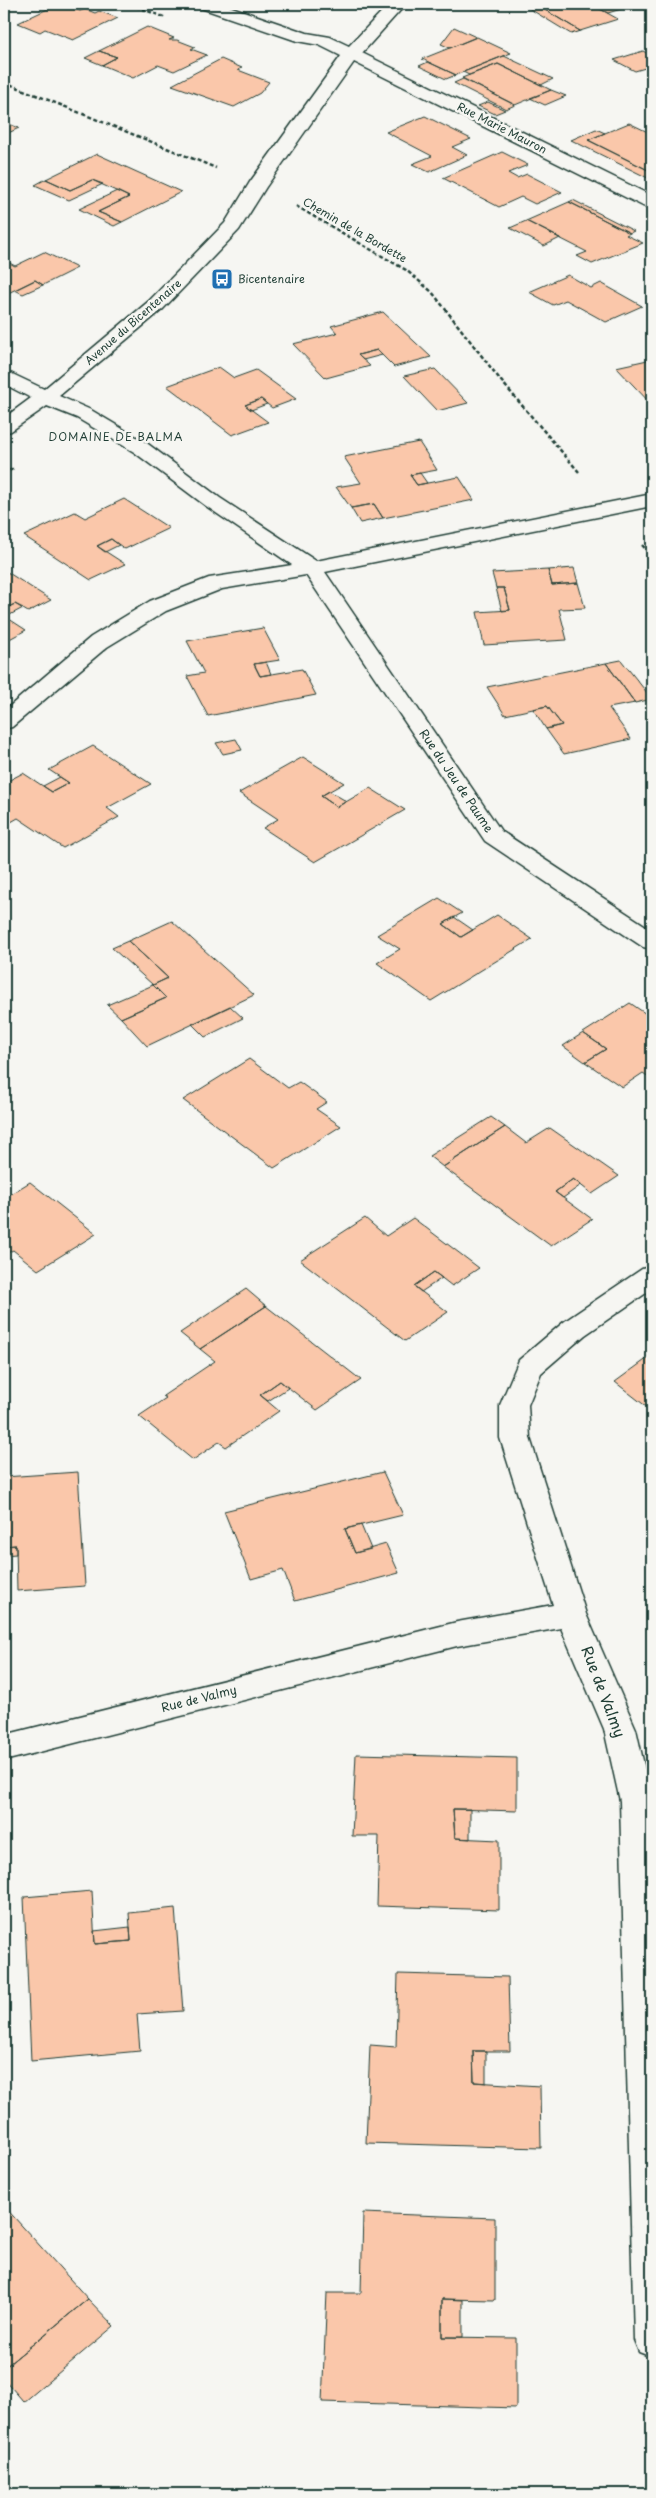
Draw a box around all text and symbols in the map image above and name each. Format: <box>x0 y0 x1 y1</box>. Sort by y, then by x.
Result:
street label: Rue Marie Mauron <box>454 98 550 158</box>
street label: Chemin de la Bordette <box>300 193 411 266</box>
bus stop icon: Bicentenaire <box>210 267 234 291</box>
place label: Bicentenaire <box>238 270 305 287</box>
street label: Avenue du Bicentenaire <box>81 275 185 368</box>
district label: DOMAINE DE BALMA <box>49 428 183 445</box>
street label: Rue du Jeu de Paume <box>415 725 499 836</box>
street label: Rue de Valmy <box>576 1642 632 1741</box>
street label: Rue de Valmy <box>159 1680 238 1716</box>

